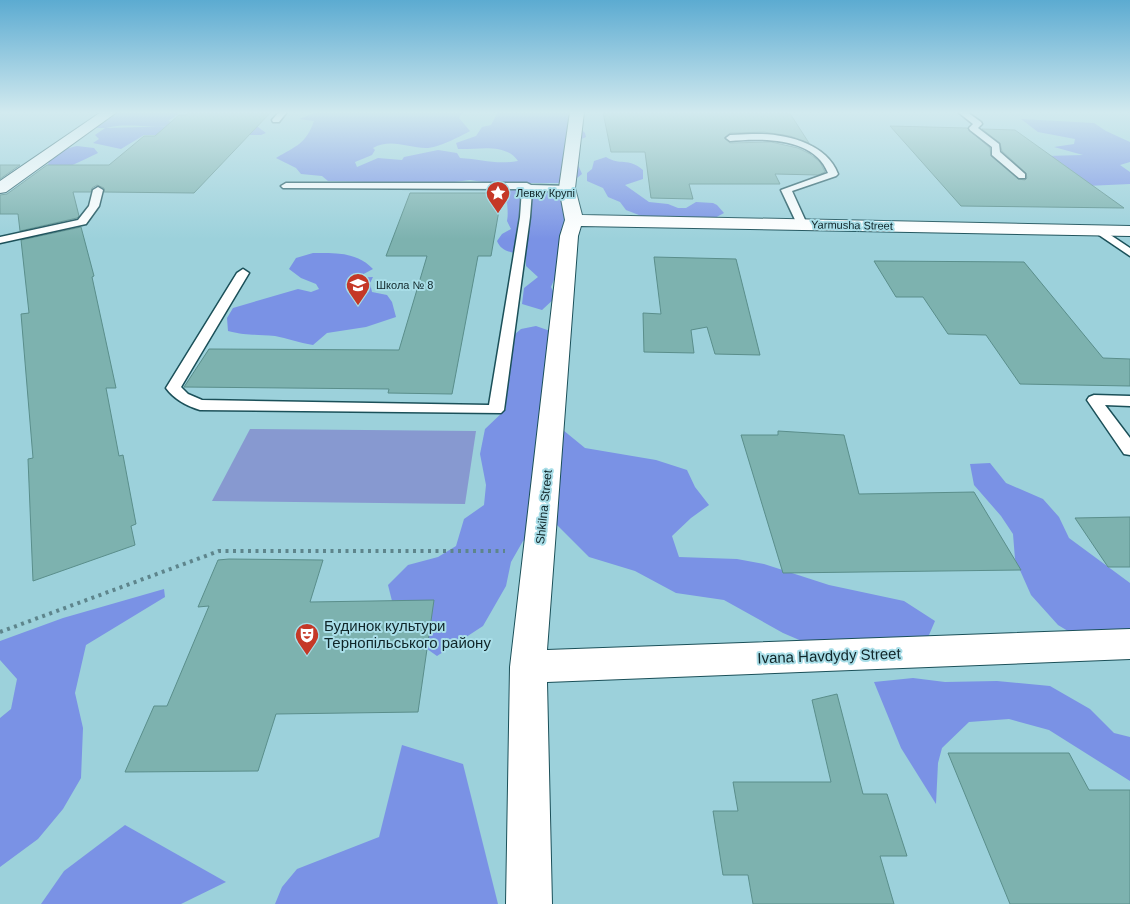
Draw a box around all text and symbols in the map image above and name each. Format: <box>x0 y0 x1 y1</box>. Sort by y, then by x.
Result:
place icon: Левку Крупі <box>485 180 511 214</box>
place label: Левку Крупі <box>516 187 575 199</box>
street label: Yarmusha Street <box>811 218 893 232</box>
school or university icon: Школа № 8 <box>345 272 371 306</box>
place label: Школа № 8 <box>376 279 433 291</box>
street label: Shkilna Street <box>533 468 555 545</box>
place label: Будинок культури Тернопільського району <box>324 617 491 651</box>
theatre icon: Будинок культури Тернопільського району <box>294 622 320 656</box>
street label: Ivana Havdydy Street <box>757 644 902 666</box>

